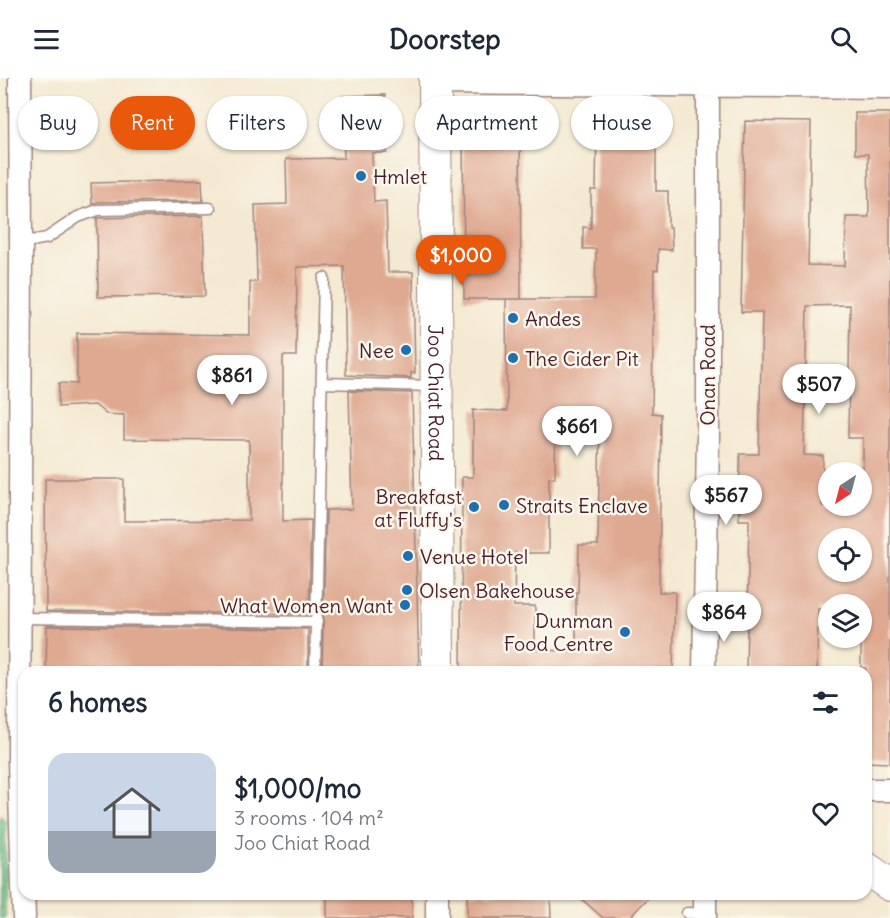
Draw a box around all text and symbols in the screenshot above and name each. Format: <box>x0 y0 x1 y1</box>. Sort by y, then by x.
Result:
text: Doorstep <box>389 22 501 56</box>
icon: menu <box>30 23 63 56</box>
icon: search <box>827 23 860 56</box>
chip: Buy <box>18 96 98 150</box>
chip: Rent <box>110 96 195 150</box>
chip: Filters <box>207 96 307 150</box>
chip: New <box>319 96 403 150</box>
chip: Apartment <box>415 96 559 150</box>
chip: House <box>571 96 673 150</box>
place label: Hmlet <box>373 164 427 189</box>
marker: Hmlet <box>354 169 368 183</box>
pin: $1,000 <box>412 235 510 286</box>
text: $1,000 <box>430 242 492 267</box>
place label: Andes <box>525 306 581 331</box>
marker: Andes <box>506 311 520 325</box>
street label: Onan Road <box>695 324 720 426</box>
street label: Joo Chiat Road <box>424 325 449 462</box>
place label: Nee <box>359 338 394 363</box>
marker: Nee <box>399 343 413 357</box>
place label: The Cider Pit <box>525 346 639 371</box>
marker: The Cider Pit <box>506 351 520 365</box>
pin: $861 <box>196 355 268 406</box>
text: $861 <box>211 362 253 387</box>
pin: $507 <box>783 364 855 415</box>
text: $507 <box>796 371 842 396</box>
pin: $661 <box>541 406 613 457</box>
text: $661 <box>556 413 598 438</box>
north arrow <box>818 462 872 516</box>
map controls <box>818 462 872 648</box>
pin: $567 <box>690 475 762 526</box>
text: $567 <box>704 482 748 507</box>
place label: Breakfast at Fluffy's <box>374 484 462 532</box>
place label: Straits Enclave <box>516 493 648 518</box>
marker: Straits Enclave <box>497 498 511 512</box>
marker: Breakfast at Fluffy's <box>467 500 481 514</box>
button: locate <box>818 528 872 582</box>
place label: Venue Hotel <box>420 544 528 569</box>
marker: Venue Hotel <box>401 549 415 563</box>
place label: Olsen Bakehouse <box>419 578 575 603</box>
marker: Olsen Bakehouse <box>400 583 414 597</box>
pin: $864 <box>688 592 760 643</box>
place label: What Women Want <box>220 593 393 618</box>
button: layers <box>818 594 872 648</box>
marker: What Women Want <box>398 598 412 612</box>
text: $864 <box>701 599 747 624</box>
place label: Dunman Food Centre <box>504 608 613 656</box>
marker: Dunman Food Centre <box>618 625 632 639</box>
text: 6 homes <box>48 686 147 719</box>
icon: filters <box>809 686 842 719</box>
text: $1,000/mo <box>234 772 361 805</box>
icon: home <box>96 777 168 849</box>
icon: heart <box>809 797 842 830</box>
text: 3 rooms · 104 m² <box>234 805 384 830</box>
text: Joo Chiat Road <box>234 830 370 855</box>

